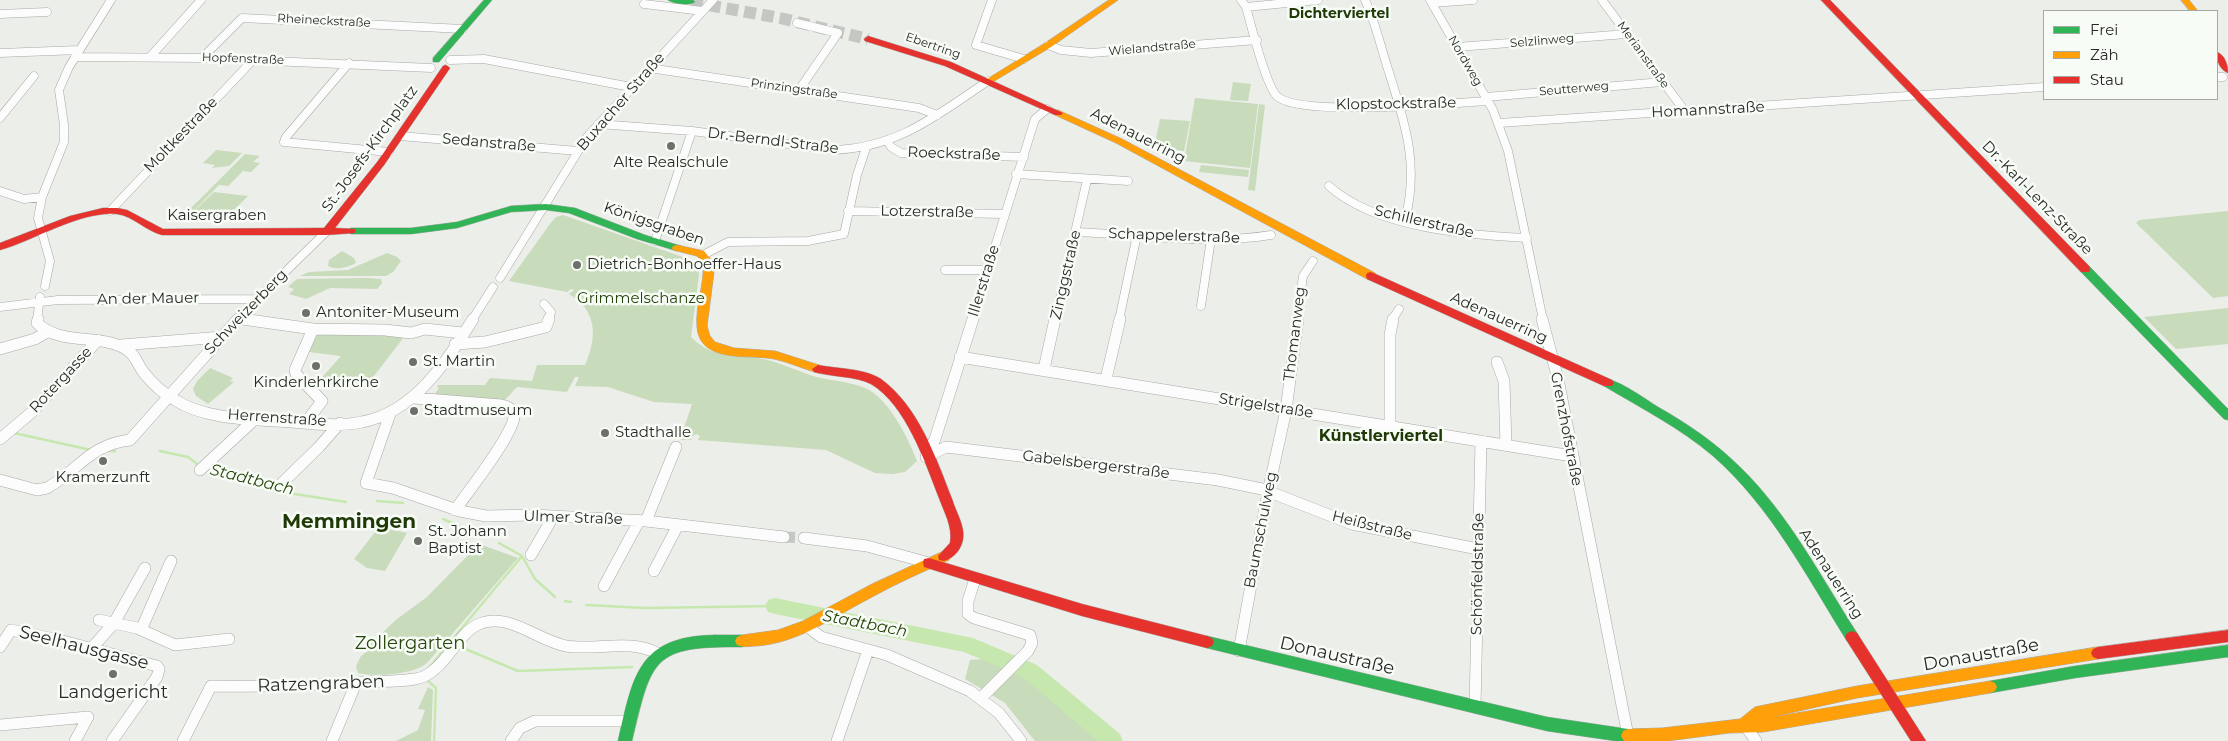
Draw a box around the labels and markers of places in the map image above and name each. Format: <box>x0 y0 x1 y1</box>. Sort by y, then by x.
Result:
marker: Alte Realschule <box>665 140 677 152</box>
place label: Alte Realschule <box>614 154 728 172</box>
place label: Dietrich-Bonhoeffer-Haus <box>587 256 781 274</box>
marker: Dietrich-Bonhoeffer-Haus <box>571 259 583 271</box>
place label: Antoniter-Museum <box>316 304 459 322</box>
marker: Antoniter-Museum <box>300 307 312 319</box>
place label: St. Martin <box>423 353 495 371</box>
marker: St. Martin <box>407 356 419 368</box>
marker: Kinderlehrkirche <box>310 360 322 372</box>
place label: Kinderlehrkirche <box>253 374 379 392</box>
place label: Stadtmuseum <box>424 402 532 420</box>
marker: Stadtmuseum <box>408 405 420 417</box>
place label: Stadthalle <box>615 424 691 442</box>
marker: Stadthalle <box>599 427 611 439</box>
marker: Kramerzunft <box>97 455 109 467</box>
place label: Kramerzunft <box>56 469 150 487</box>
place label: St. Johann Baptist <box>428 523 507 558</box>
marker: St. Johann Baptist <box>412 535 424 547</box>
marker: Landgericht <box>107 668 119 680</box>
place label: Landgericht <box>58 682 168 704</box>

